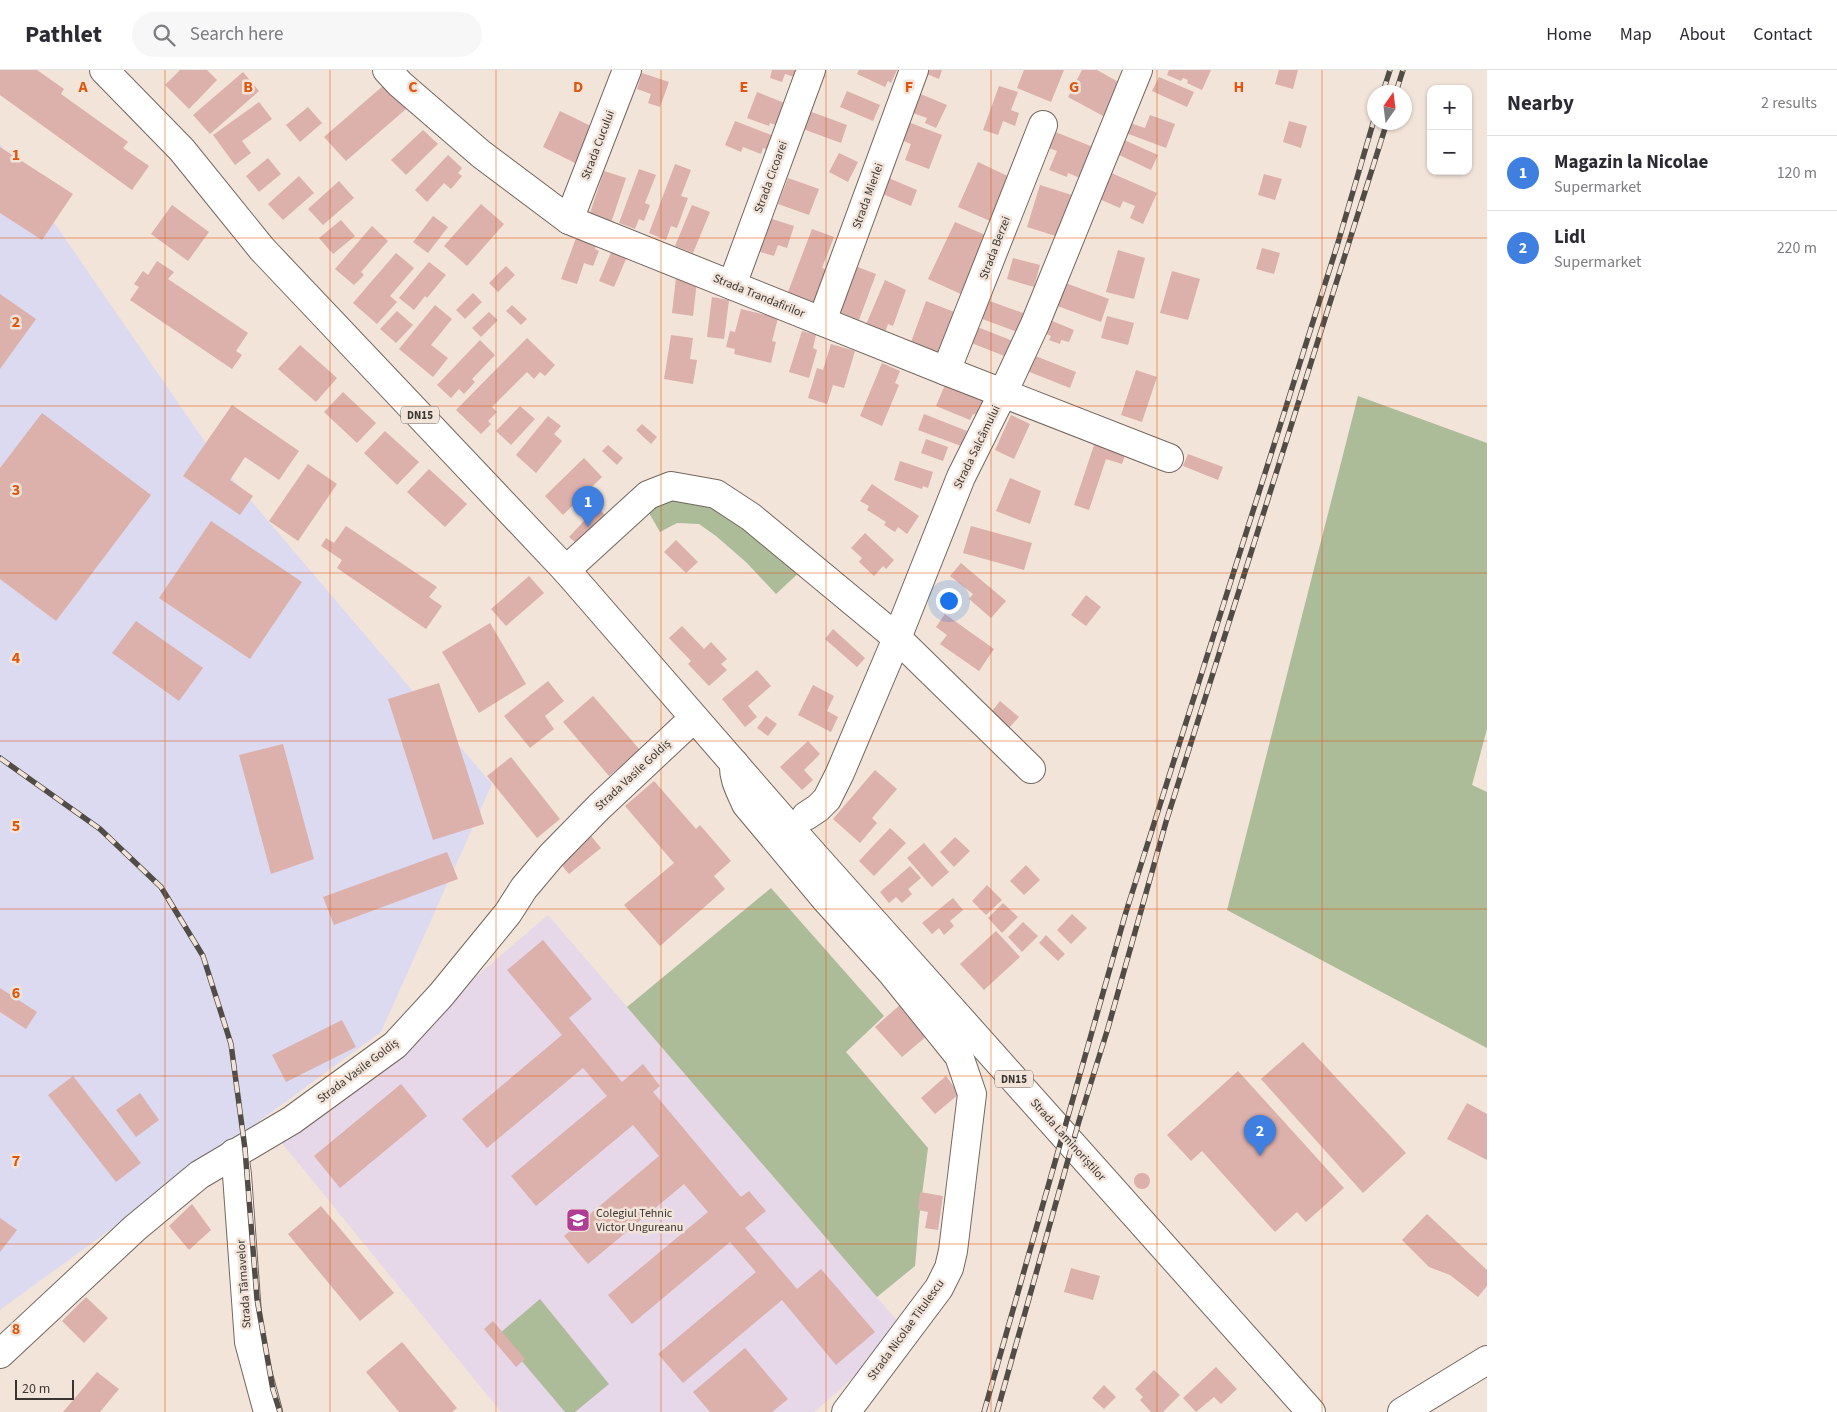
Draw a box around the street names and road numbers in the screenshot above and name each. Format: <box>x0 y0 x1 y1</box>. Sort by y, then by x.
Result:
street label: Strada Cucului <box>577 108 619 182</box>
street label: Strada Cicoarei <box>750 139 792 215</box>
street label: Strada Mierlei <box>848 161 888 231</box>
street label: Strada Berzei <box>975 214 1015 282</box>
street label: Strada Trandafirilor <box>711 270 808 322</box>
street label: Strada Salcâmului <box>949 402 1005 492</box>
road number: DN15 <box>401 406 439 424</box>
street label: Strada Vasile Goldiș <box>591 735 675 815</box>
street label: Strada Vasile Goldiș <box>314 1035 402 1107</box>
road number: DN15 <box>995 1071 1033 1088</box>
street label: Strada Laminoriștilor <box>1026 1095 1110 1186</box>
street label: Strada Târnavelor <box>232 1238 256 1329</box>
street label: Strada Nicolae Titulescu <box>864 1276 948 1384</box>

